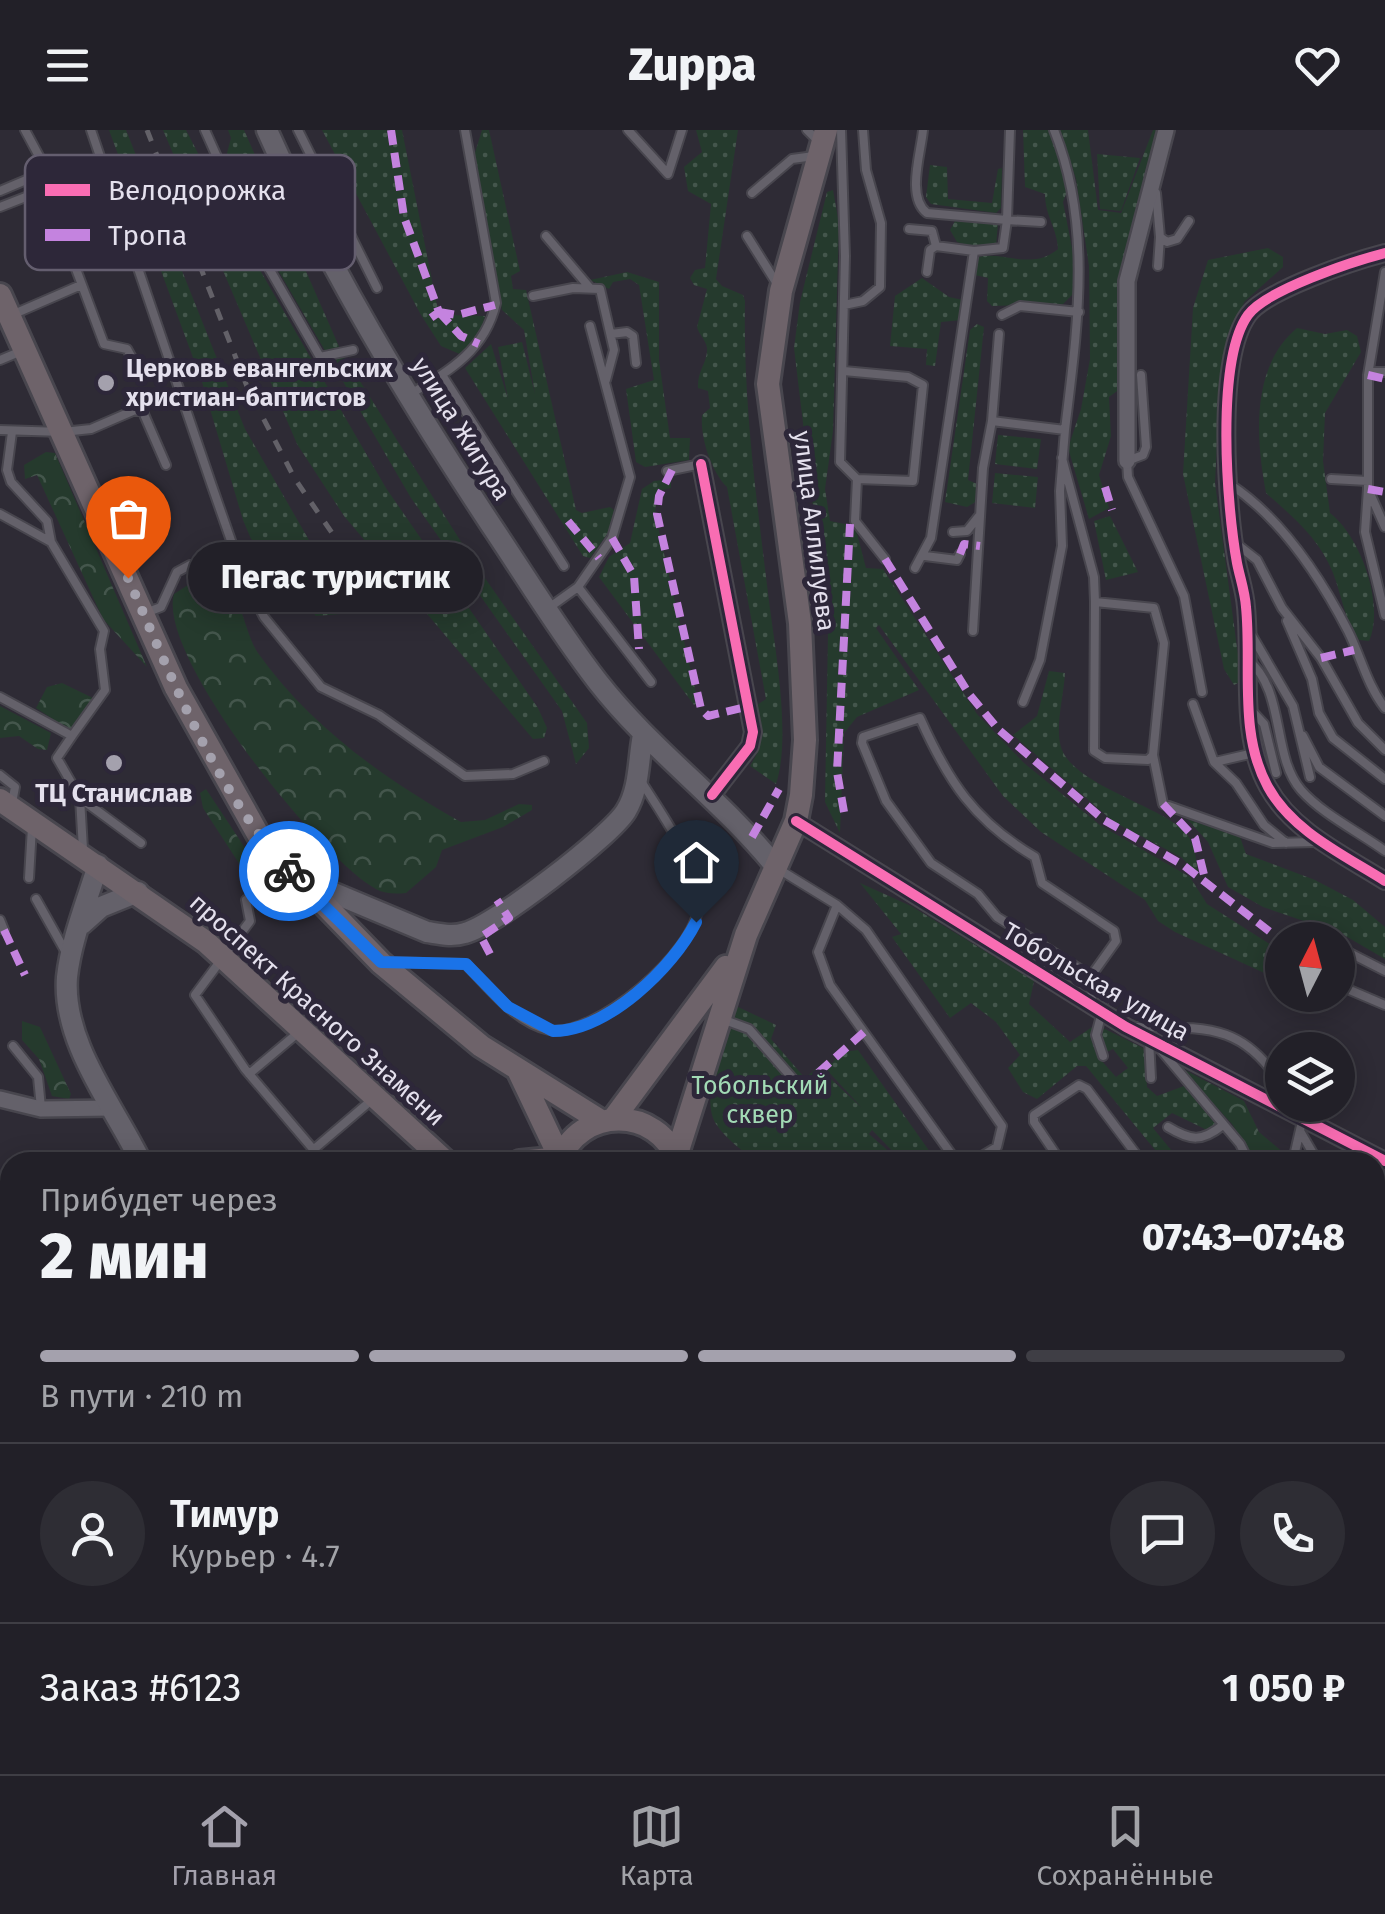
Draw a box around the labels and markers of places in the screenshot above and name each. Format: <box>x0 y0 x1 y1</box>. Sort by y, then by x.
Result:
place label: Церковь евангельских христиан-баптистов <box>125 354 394 413</box>
marker: Церковь евангельских христиан-баптистов <box>95 372 117 394</box>
pin <box>86 476 171 579</box>
callout: Пегас туристик <box>188 543 483 613</box>
marker: ТЦ Станислав <box>103 752 125 774</box>
place label: ТЦ Станислав <box>35 779 193 809</box>
pin <box>654 820 739 923</box>

